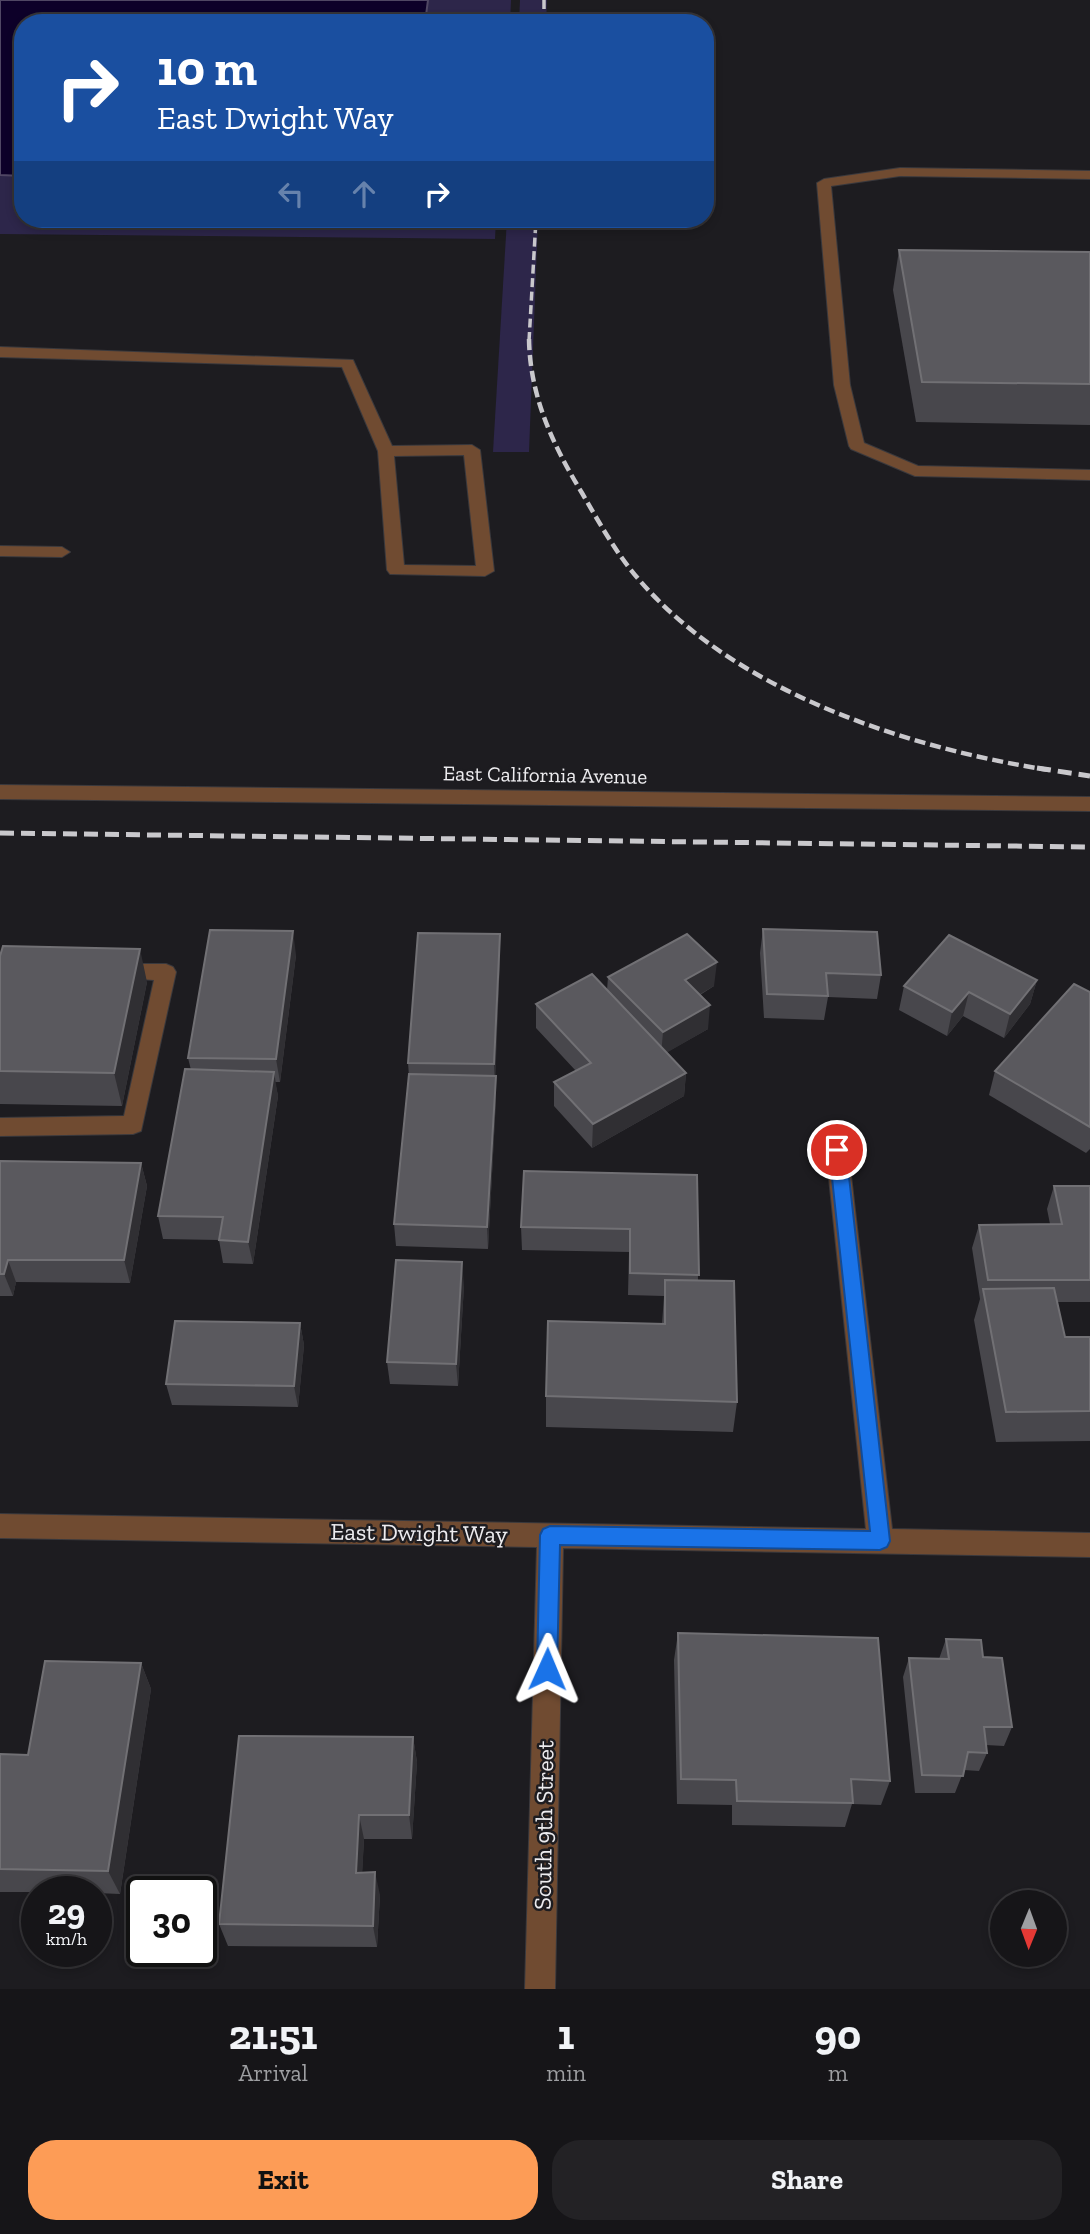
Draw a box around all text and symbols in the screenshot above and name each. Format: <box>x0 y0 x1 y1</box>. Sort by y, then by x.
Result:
text: 10 m <box>157 39 257 98</box>
icon: right <box>42 42 133 133</box>
text: East Dwight Way <box>157 99 394 137</box>
icon: left <box>272 175 310 213</box>
icon: ahead <box>345 175 383 213</box>
icon: right <box>418 175 456 213</box>
street label: East California Avenue <box>443 760 647 789</box>
pin <box>807 1120 867 1180</box>
icon: arrive <box>818 1131 856 1169</box>
street label: East Dwight Way <box>330 1516 509 1549</box>
position arrow <box>510 1632 584 1706</box>
street label: South 9th Street <box>528 1740 559 1910</box>
speed limit sign: 30 <box>126 1876 217 1967</box>
north arrow <box>990 1890 1068 1967</box>
map controls <box>990 1890 1067 1967</box>
text: 29 <box>48 1891 85 1933</box>
text: km/h <box>46 1928 87 1950</box>
text: 21:51 <box>229 2009 318 2060</box>
text: 1 <box>558 2009 575 2060</box>
text: 90 <box>815 2009 861 2060</box>
text: Arrival <box>239 2059 308 2087</box>
text: min <box>546 2059 586 2087</box>
text: m <box>828 2059 848 2087</box>
button: Exit <box>28 2140 538 2220</box>
button: Share <box>552 2140 1062 2220</box>

